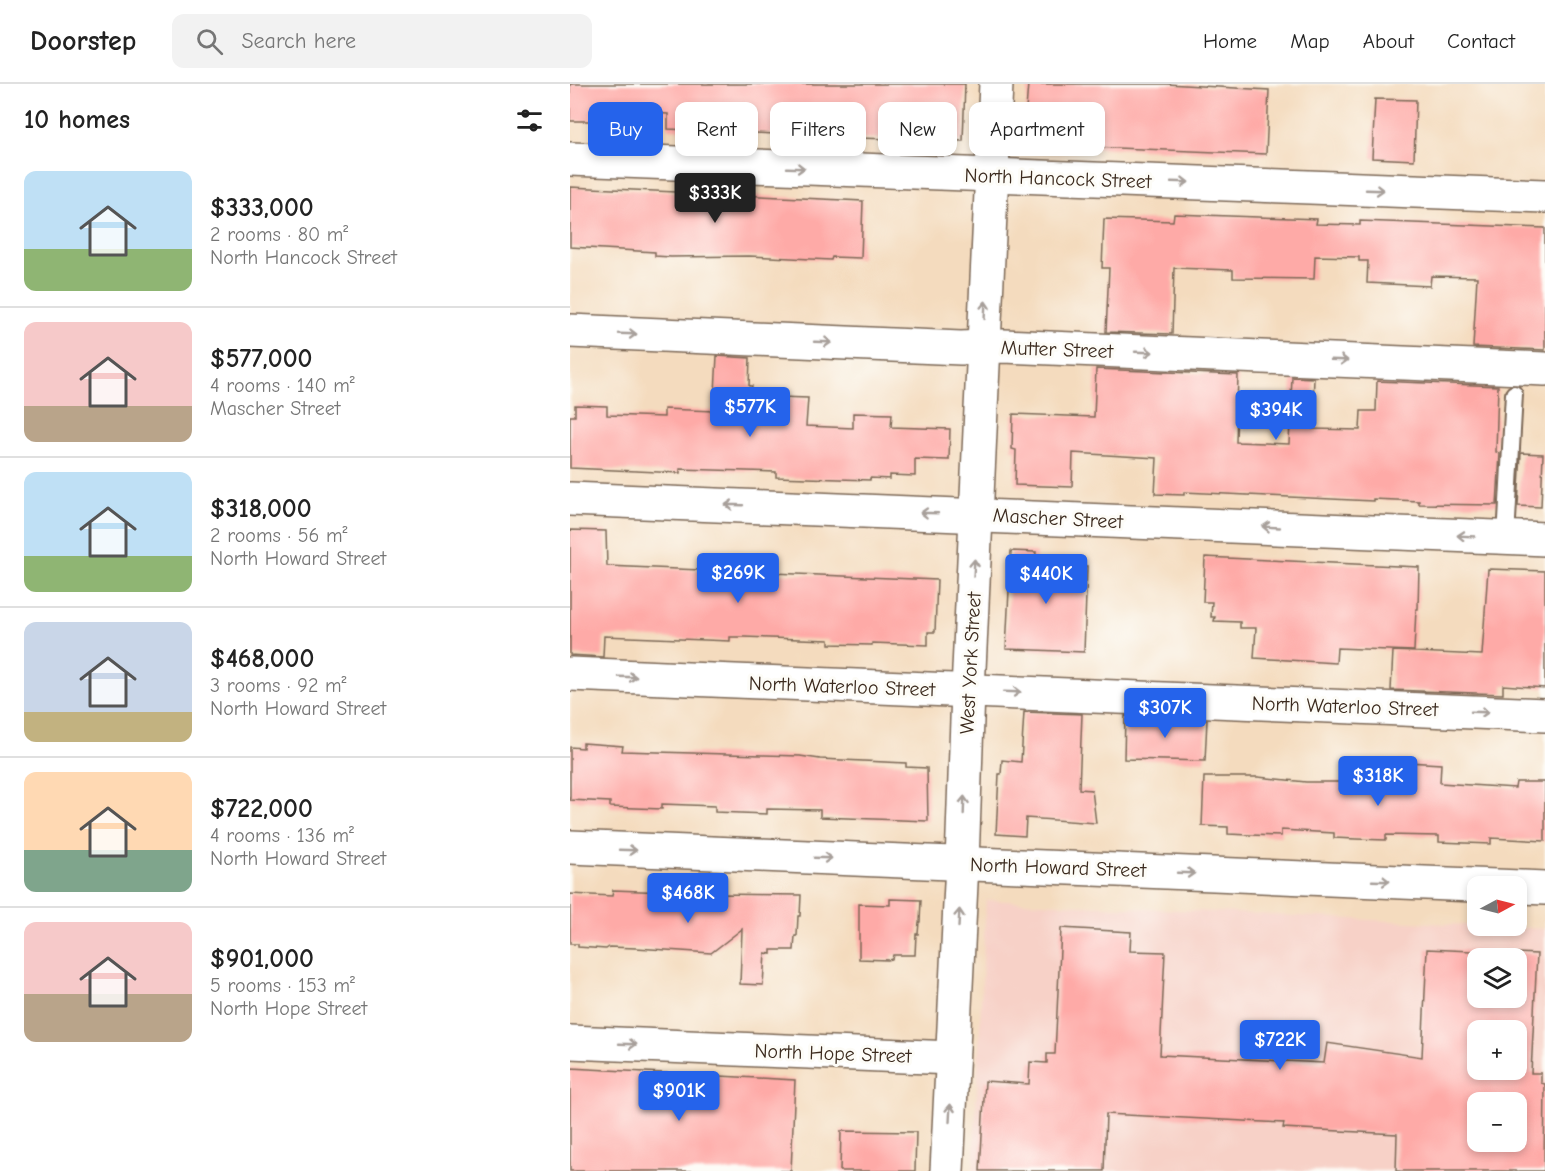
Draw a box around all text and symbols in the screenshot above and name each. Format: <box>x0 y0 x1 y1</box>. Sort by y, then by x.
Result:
search box <box>172 14 592 68</box>
text: Doorstep <box>30 25 136 57</box>
icon: search <box>193 25 226 58</box>
text: Search here <box>241 28 356 54</box>
text: Home <box>1203 29 1257 53</box>
text: Map <box>1290 29 1330 53</box>
text: About <box>1363 29 1414 53</box>
text: Contact <box>1447 29 1515 53</box>
chip: Buy <box>588 102 663 156</box>
chip: Rent <box>675 102 758 156</box>
chip: Filters <box>770 102 866 156</box>
chip: New <box>878 102 957 156</box>
chip: Apartment <box>969 102 1105 156</box>
icon: filters <box>513 104 546 137</box>
text: 10 homes <box>24 105 130 135</box>
one-way arrow <box>786 162 806 173</box>
street label: North Hancock Street <box>964 164 1153 193</box>
pin: $333K <box>673 173 757 224</box>
one-way arrow <box>1170 177 1190 188</box>
text: $333K <box>689 181 741 204</box>
one-way arrow <box>1364 184 1384 195</box>
text: $333,000 <box>210 193 314 223</box>
icon: home <box>72 195 144 267</box>
text: 2 rooms · 80 m² <box>210 223 348 246</box>
text: North Hancock Street <box>210 246 397 269</box>
one-way arrow <box>980 301 991 321</box>
one-way arrow <box>618 328 638 339</box>
one-way arrow <box>813 336 833 347</box>
street label: Mutter Street <box>1000 336 1115 363</box>
text: $577,000 <box>210 344 312 374</box>
icon: home <box>72 346 144 418</box>
one-way arrow <box>1134 346 1153 357</box>
one-way arrow <box>1328 355 1348 366</box>
text: 4 rooms · 140 m² <box>210 374 355 397</box>
pin: $577K <box>708 387 792 438</box>
pin: $394K <box>1234 390 1318 441</box>
text: $577K <box>724 395 776 418</box>
text: Mascher Street <box>210 397 340 420</box>
text: $394K <box>1250 398 1303 421</box>
text: $318,000 <box>210 494 312 524</box>
icon: home <box>72 496 144 568</box>
one-way arrow <box>725 500 745 511</box>
street label: Mascher Street <box>992 504 1125 533</box>
one-way arrow <box>920 507 940 518</box>
one-way arrow <box>1261 522 1281 533</box>
text: 2 rooms · 56 m² <box>210 524 348 547</box>
one-way arrow <box>1456 530 1476 542</box>
text: North Howard Street <box>210 547 386 570</box>
pin: $269K <box>696 553 780 604</box>
pin: $440K <box>1004 554 1088 605</box>
one-way arrow <box>969 559 980 579</box>
text: $269K <box>711 561 765 584</box>
text: $440K <box>1019 562 1073 585</box>
street label: West York Street <box>955 590 986 735</box>
text: $468,000 <box>210 644 314 674</box>
icon: home <box>72 646 144 718</box>
one-way arrow <box>618 671 638 682</box>
street label: North Waterloo Street <box>748 672 937 701</box>
text: 3 rooms · 92 m² <box>210 674 347 697</box>
one-way arrow <box>1002 686 1022 697</box>
pin: $307K <box>1123 688 1207 739</box>
street label: North Waterloo Street <box>1251 692 1440 721</box>
text: $307K <box>1138 696 1192 719</box>
text: North Howard Street <box>210 697 386 720</box>
one-way arrow <box>1469 706 1489 717</box>
pin: $318K <box>1336 756 1420 807</box>
text: $318K <box>1352 764 1404 787</box>
text: $722,000 <box>210 794 313 824</box>
one-way arrow <box>958 795 970 815</box>
icon: home <box>72 796 144 868</box>
text: 4 rooms · 136 m² <box>210 824 354 847</box>
one-way arrow <box>618 844 638 855</box>
text: North Howard Street <box>210 847 386 870</box>
one-way arrow <box>813 852 833 863</box>
street label: North Howard Street <box>969 853 1148 882</box>
one-way arrow <box>1175 867 1195 878</box>
pin: $468K <box>646 873 730 924</box>
one-way arrow <box>1370 875 1390 886</box>
north arrow <box>1467 876 1527 936</box>
map controls <box>1467 876 1527 1152</box>
text: $468K <box>661 881 715 904</box>
one-way arrow <box>954 908 965 928</box>
text: $901,000 <box>210 944 314 974</box>
icon: home <box>72 946 144 1018</box>
button: layers <box>1467 948 1527 1008</box>
text: 5 rooms · 153 m² <box>210 974 355 997</box>
text: North Hope Street <box>210 997 367 1020</box>
pin: $722K <box>1238 1020 1322 1071</box>
button: + <box>1467 1020 1527 1080</box>
text: $722K <box>1254 1028 1306 1051</box>
one-way arrow <box>618 1039 638 1050</box>
street label: North Hope Street <box>754 1039 913 1068</box>
pin: $901K <box>637 1071 721 1122</box>
text: $901K <box>652 1079 706 1102</box>
button: − <box>1467 1092 1527 1152</box>
one-way arrow <box>944 1103 955 1123</box>

